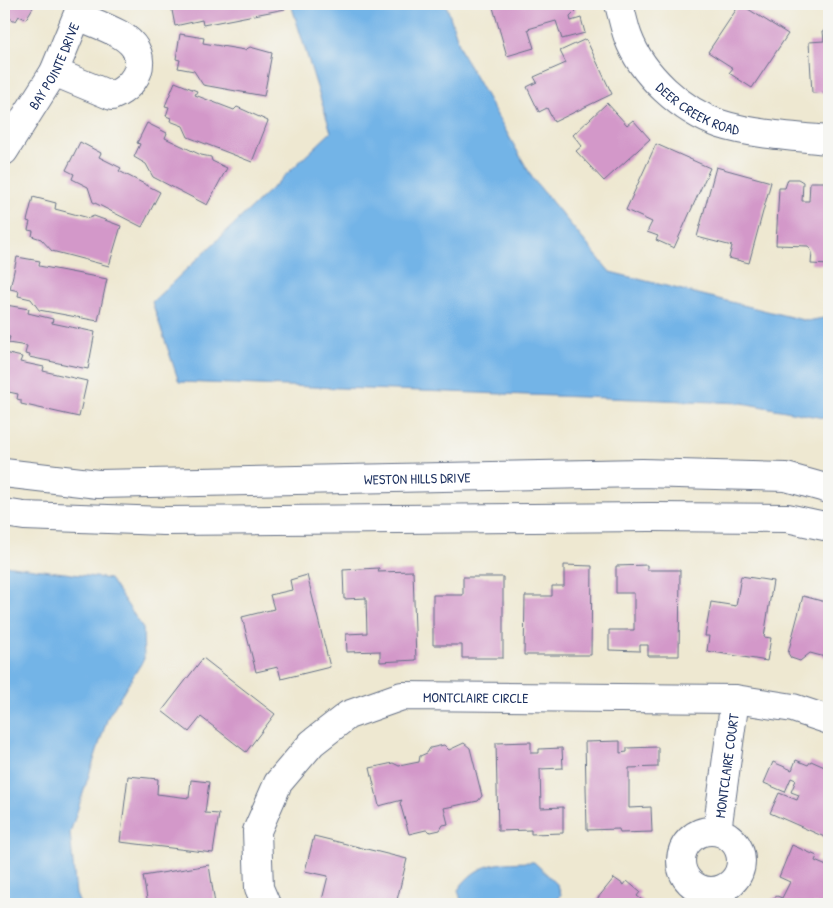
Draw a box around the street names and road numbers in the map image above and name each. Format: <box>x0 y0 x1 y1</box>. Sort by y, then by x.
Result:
street label: BAY POINTE DRIVE <box>23 19 83 113</box>
street label: DEER CREEK ROAD <box>653 78 742 139</box>
street label: WESTON HILLS DRIVE <box>364 467 471 488</box>
street label: MONTCLAIRE CIRCLE <box>423 687 529 707</box>
street label: MONTCLAIRE COURT <box>709 712 742 819</box>

